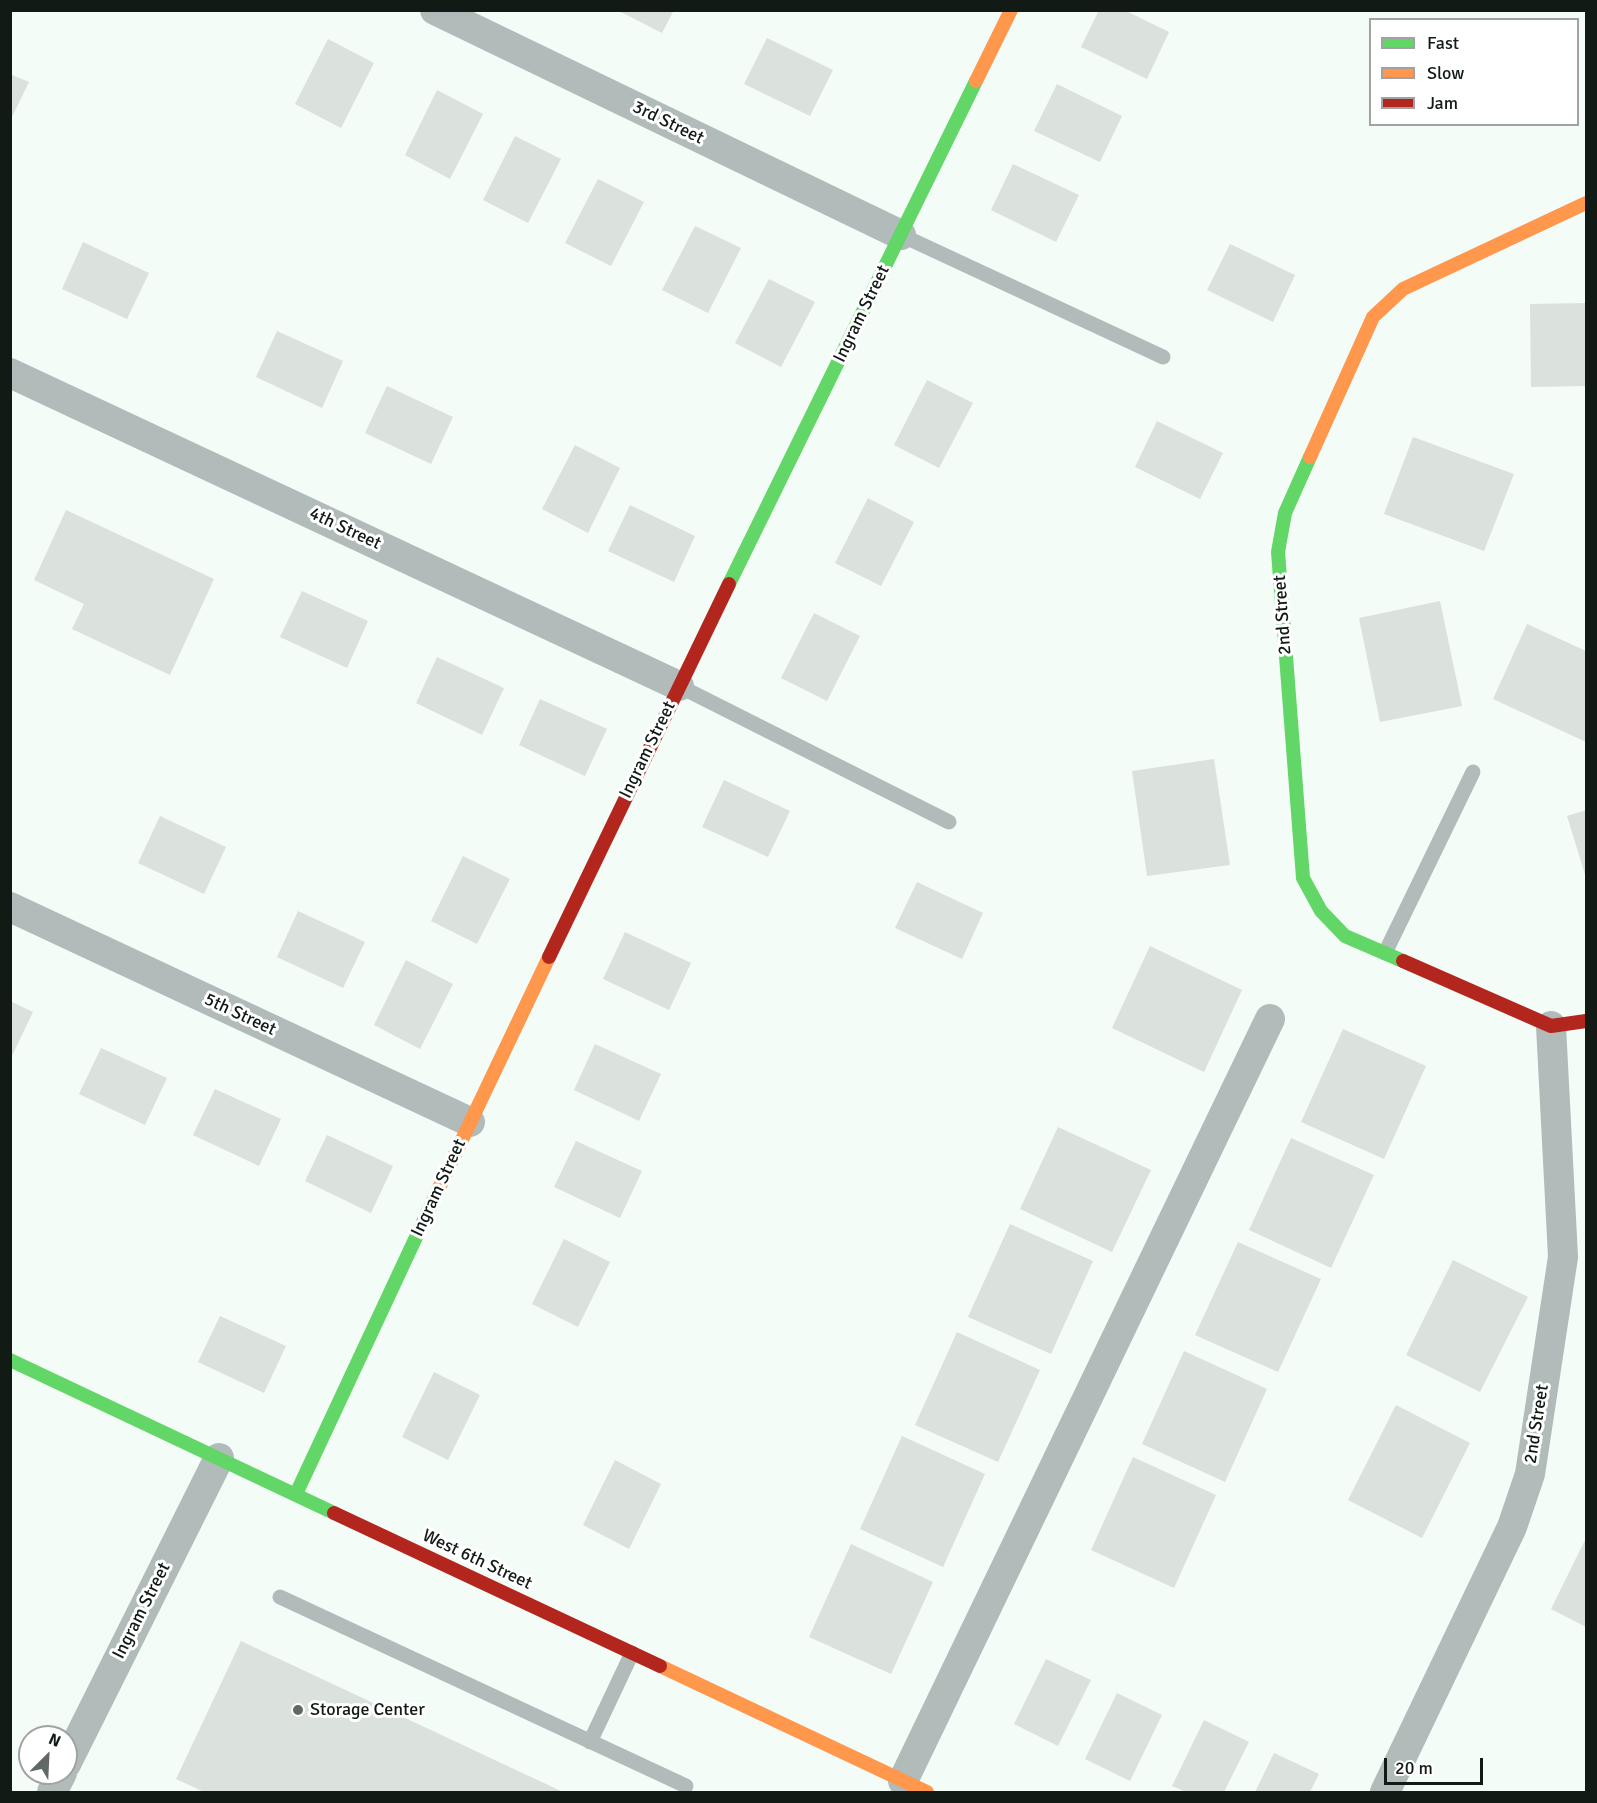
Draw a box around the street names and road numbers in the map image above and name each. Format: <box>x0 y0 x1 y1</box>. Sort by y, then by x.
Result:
street label: 3rd Street <box>629 97 707 149</box>
street label: Ingram Street <box>829 262 895 366</box>
street label: 4th Street <box>306 503 384 555</box>
street label: 2nd Street <box>1269 574 1297 656</box>
street label: Ingram Street <box>615 698 681 802</box>
street label: 5th Street <box>201 989 279 1041</box>
street label: Ingram Street <box>407 1136 471 1240</box>
street label: 2nd Street <box>1520 1383 1554 1465</box>
street label: West 6th Street <box>419 1525 535 1595</box>
street label: Ingram Street <box>108 1559 176 1663</box>

